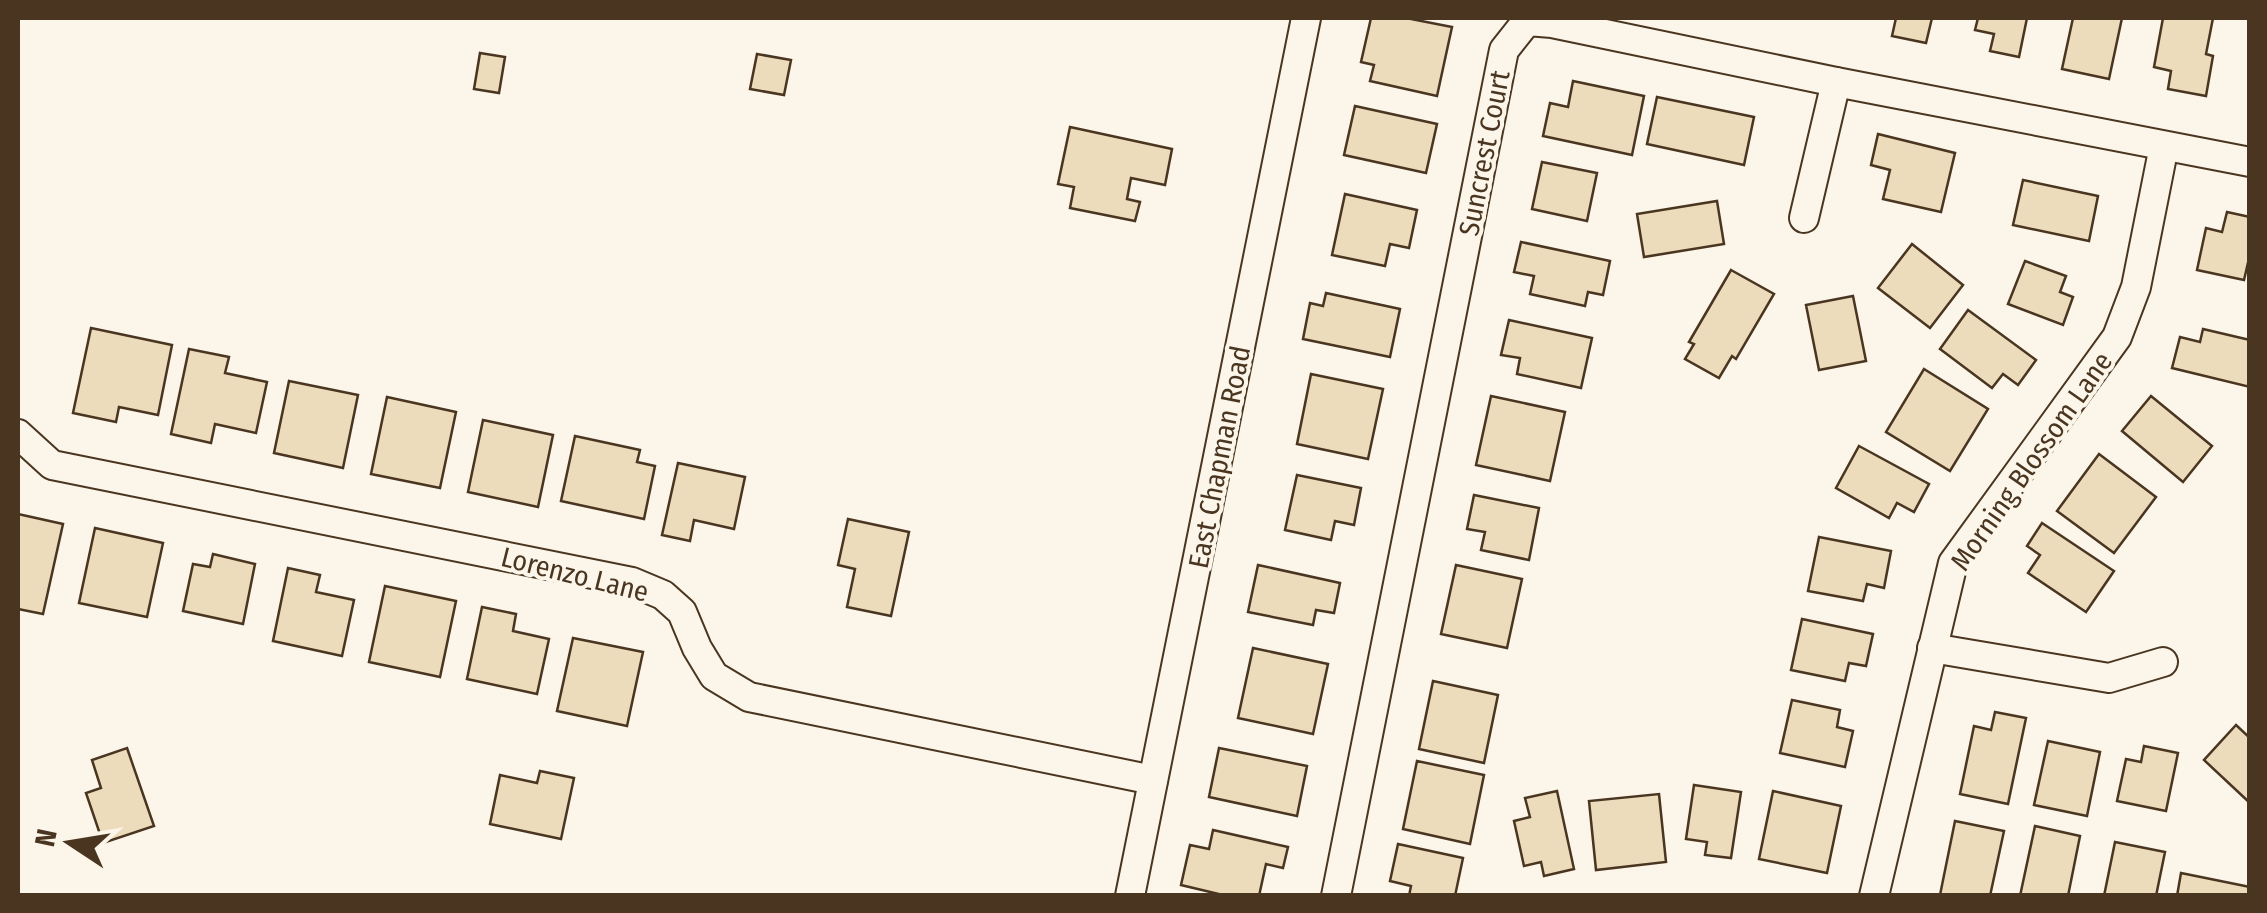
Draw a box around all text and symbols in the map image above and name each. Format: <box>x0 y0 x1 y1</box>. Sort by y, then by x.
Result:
street label: Suncrest Court <box>1452 67 1517 239</box>
street label: East Chapman Road <box>1182 343 1257 571</box>
street label: Morning Blossom Lane <box>1944 346 2119 577</box>
street label: Lorenzo Lane <box>498 540 652 609</box>
north arrow <box>20 793 120 893</box>
text: N <box>28 826 64 850</box>

